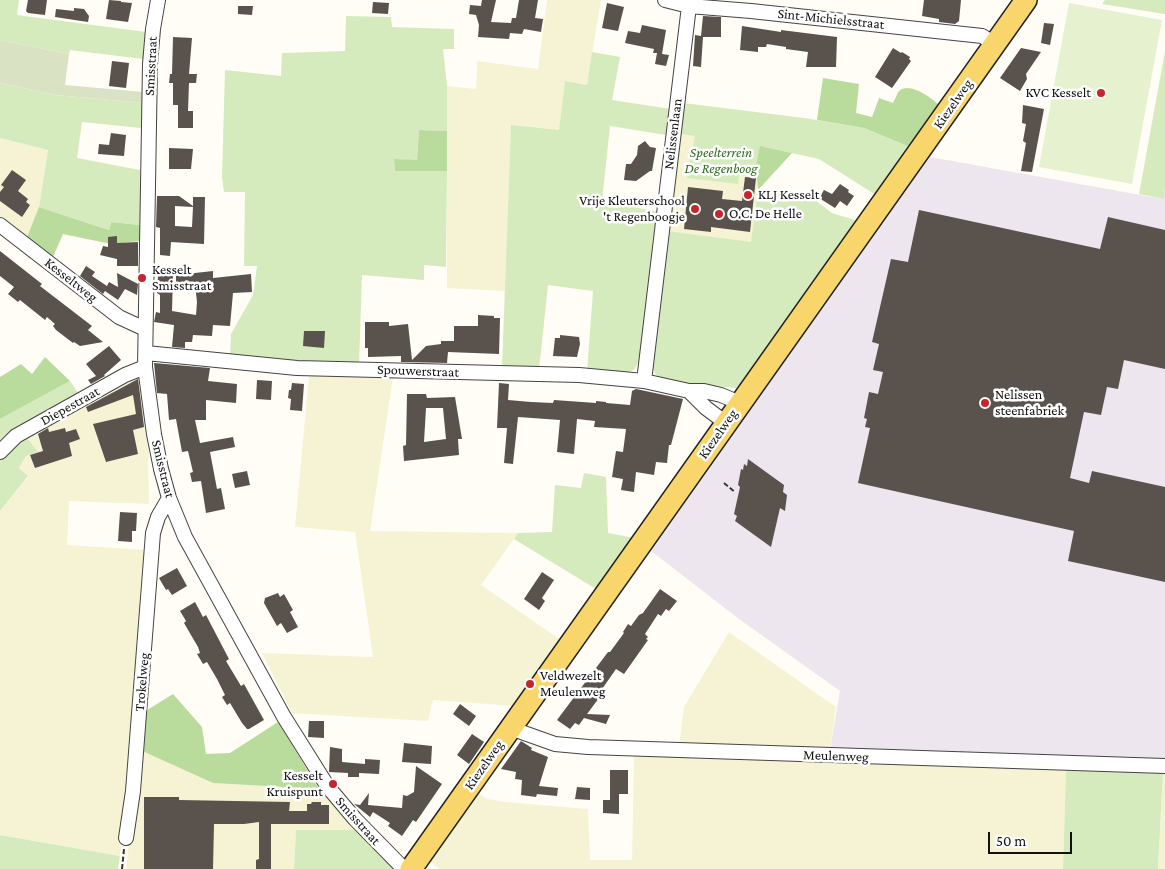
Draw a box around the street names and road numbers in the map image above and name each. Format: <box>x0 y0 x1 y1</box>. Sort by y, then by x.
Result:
street label: Sint-Michielsstraat <box>777 5 885 33</box>
street label: Smisstraat <box>141 36 161 96</box>
street label: Kiezelweg <box>930 76 976 132</box>
street label: Nelissenlaan <box>660 98 686 170</box>
street label: Kesseltweg <box>41 254 101 306</box>
street label: Spouwerstraat <box>377 361 459 381</box>
street label: Diepestraat <box>37 383 103 429</box>
street label: Kiezelweg <box>695 406 741 462</box>
street label: Smisstraat <box>148 438 178 500</box>
street label: Trokelweg <box>131 652 153 712</box>
street label: Kiezelweg <box>461 737 507 793</box>
street label: Meulenweg <box>803 746 869 766</box>
street label: Smisstraat <box>332 793 384 849</box>

